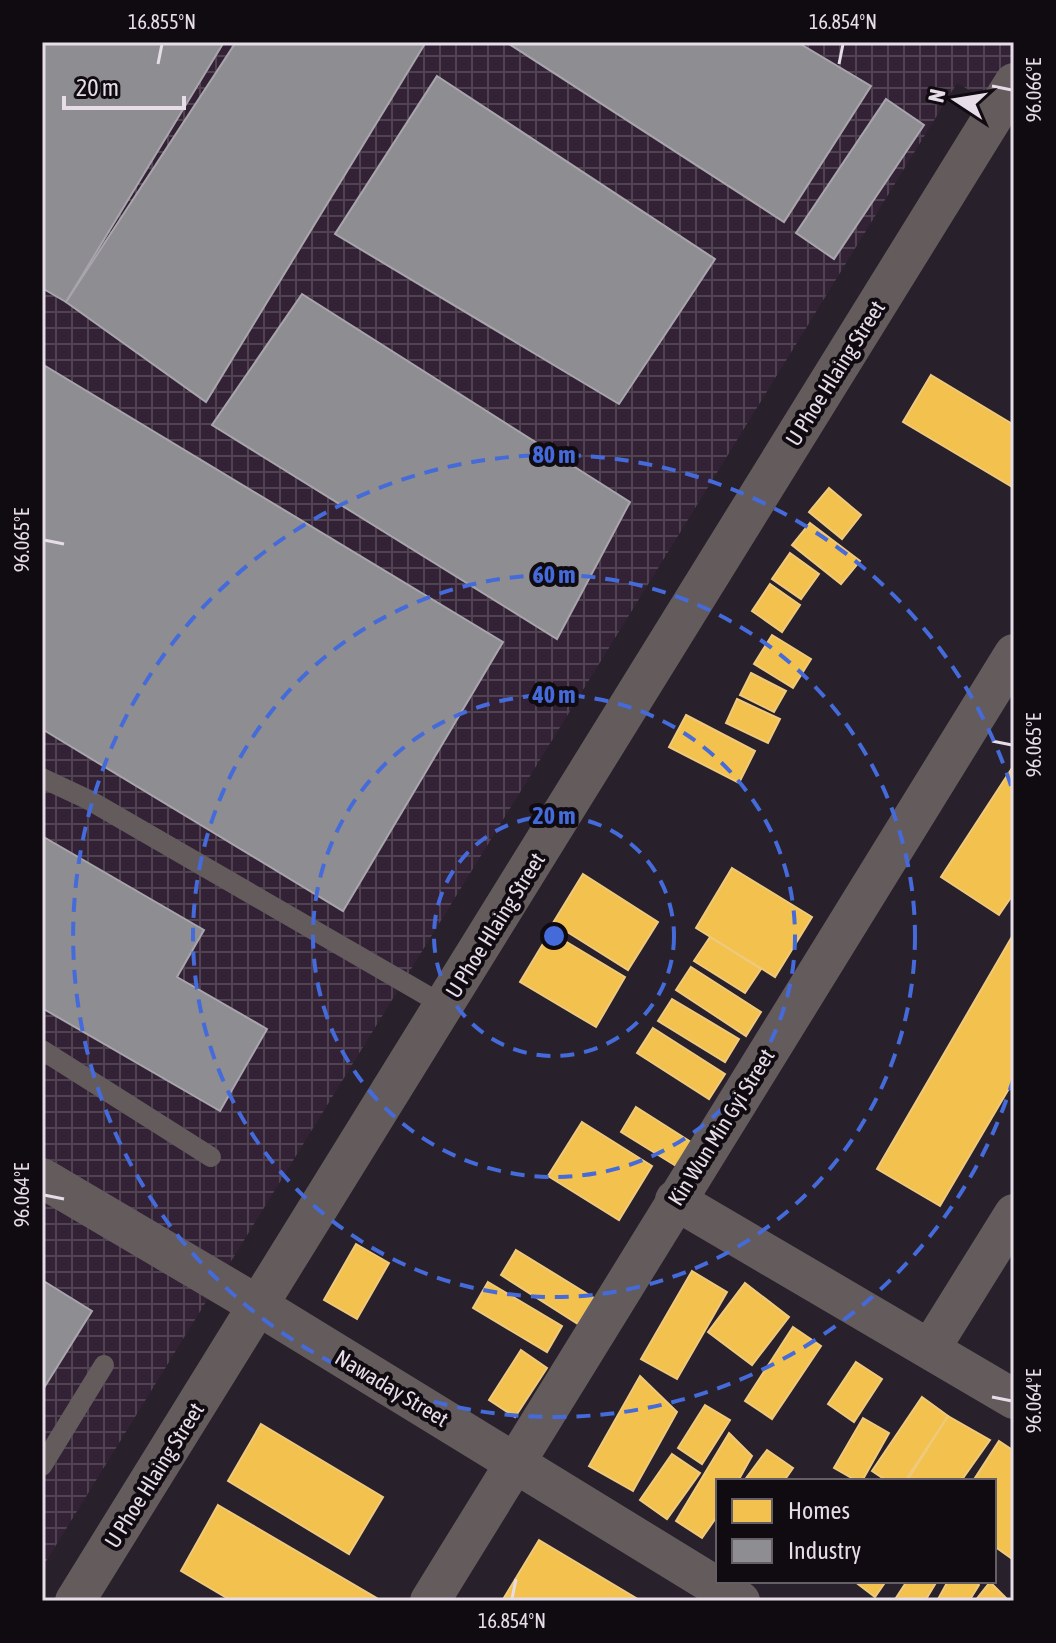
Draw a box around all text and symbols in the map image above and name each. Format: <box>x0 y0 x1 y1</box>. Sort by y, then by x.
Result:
text: 16.855°N <box>128 10 196 33</box>
text: 16.854°N <box>809 10 877 33</box>
text: 96.066°E <box>1022 57 1045 122</box>
scale bar <box>64 60 184 110</box>
north arrow <box>916 60 996 140</box>
text: 20 m <box>76 74 119 101</box>
text: N <box>922 87 951 105</box>
street label: U Phoe Hlaing Street <box>780 296 890 450</box>
text: 80 m <box>532 441 576 468</box>
text: 96.065°E <box>10 507 33 572</box>
text: 60 m <box>532 561 576 588</box>
text: 40 m <box>531 681 576 708</box>
text: 96.065°E <box>1022 712 1045 777</box>
text: 20 m <box>532 802 576 829</box>
street label: U Phoe Hlaing Street <box>440 848 550 1002</box>
centre of rings <box>540 922 568 950</box>
street label: Kin Wun Min Gyi Street <box>662 1044 780 1210</box>
text: 96.064°E <box>10 1162 33 1227</box>
street label: Nawaday Street <box>331 1344 453 1432</box>
text: 96.064°E <box>1022 1368 1045 1433</box>
street label: U Phoe Hlaing Street <box>99 1398 209 1552</box>
legend <box>716 1479 996 1583</box>
text: Homes <box>788 1497 850 1524</box>
text: Industry <box>788 1537 861 1564</box>
text: 16.854°N <box>478 1609 546 1632</box>

